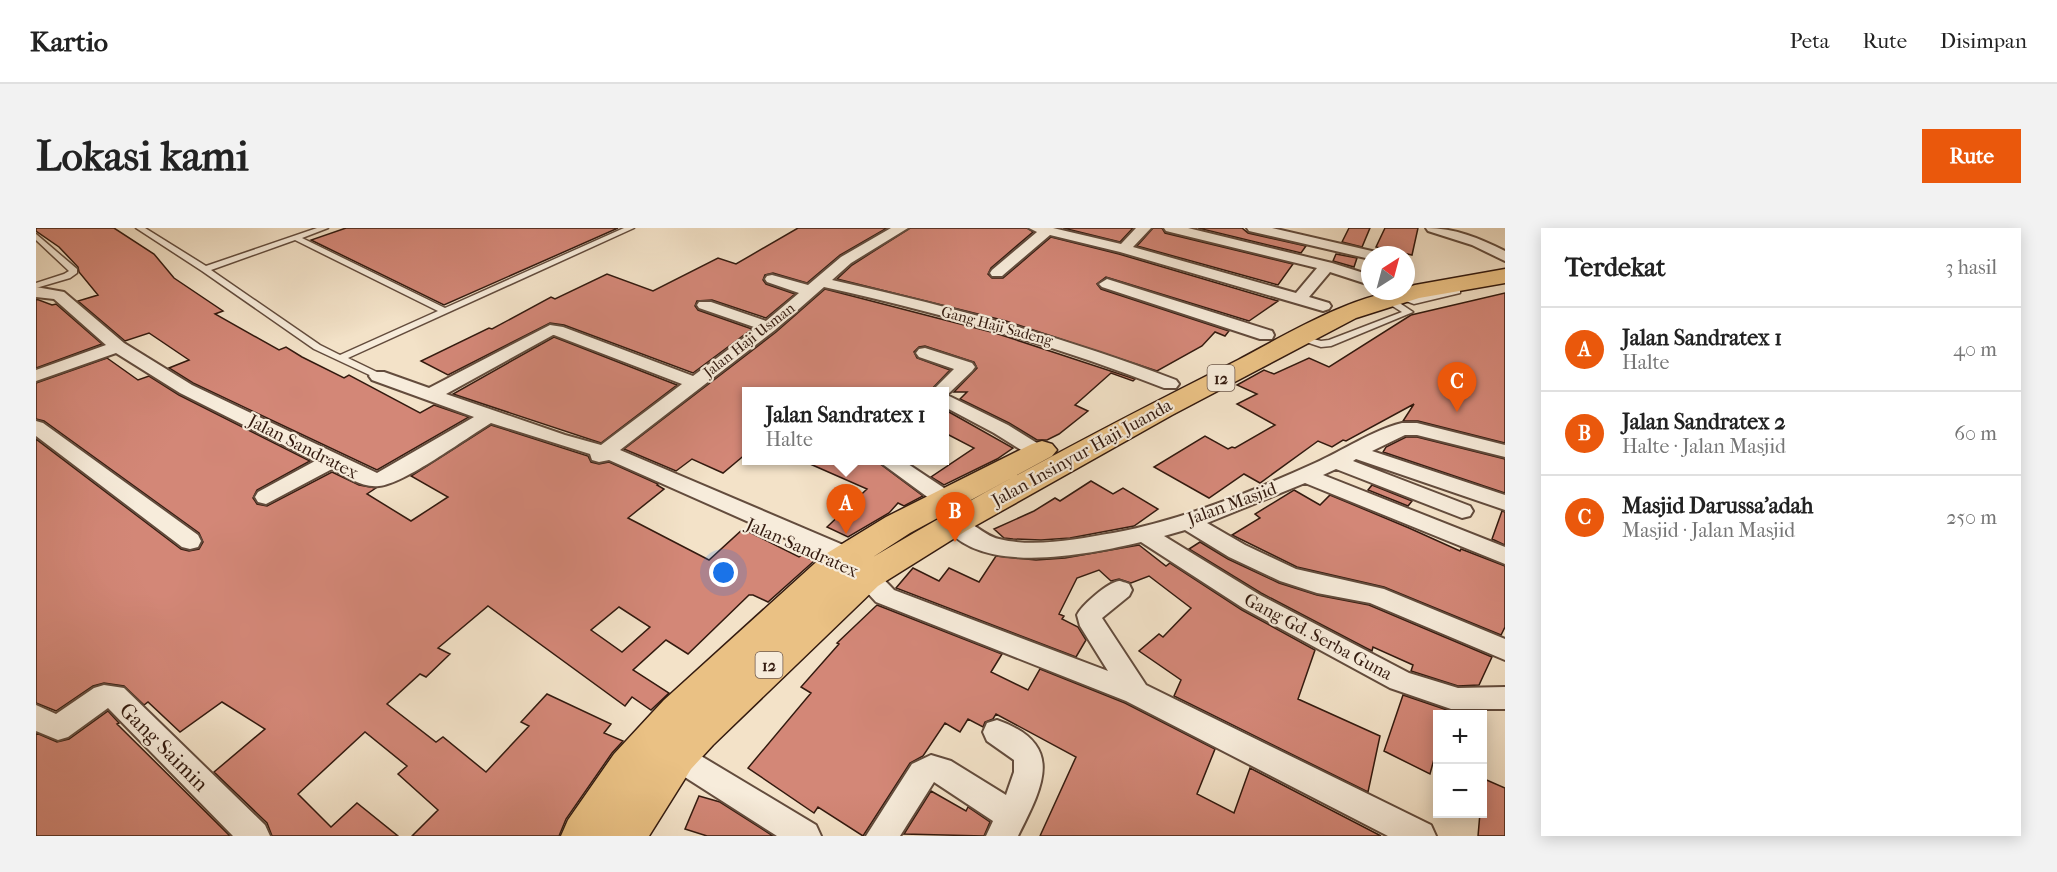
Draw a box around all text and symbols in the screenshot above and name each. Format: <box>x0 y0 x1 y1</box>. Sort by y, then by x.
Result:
text: Kartio <box>30 25 108 58</box>
text: Peta <box>1790 29 1829 53</box>
text: Rute <box>1862 29 1907 53</box>
text: Disimpan <box>1940 29 2027 53</box>
button: Rute <box>1922 129 2021 183</box>
text: Lokasi kami <box>36 132 249 181</box>
north arrow <box>1361 246 1415 300</box>
text: Terdekat <box>1565 252 1666 283</box>
text: 3 hasil <box>1945 256 1997 279</box>
street label: Jalan Haji Usman <box>699 299 798 382</box>
street label: Gang Haji Sadeng <box>939 302 1056 350</box>
text: Jalan Sandratex 1 <box>1622 325 1782 351</box>
text: A <box>1578 338 1591 361</box>
text: 40 m <box>1953 338 1997 361</box>
text: Halte <box>1622 351 1670 374</box>
pin: C <box>1438 362 1476 412</box>
road number: 12 <box>1208 365 1234 391</box>
popup <box>742 387 949 465</box>
street label: Jalan Insinyur Haji Juanda <box>986 394 1176 512</box>
text: Jalan Sandratex 1 <box>765 402 926 428</box>
street label: Jalan Sandratex <box>243 409 362 484</box>
text: Jalan Sandratex 2 <box>1622 409 1786 435</box>
text: B <box>1578 422 1591 445</box>
text: 60 m <box>1954 422 1997 445</box>
text: Halte <box>765 428 813 451</box>
text: Halte · Jalan Masjid <box>1622 435 1786 458</box>
street label: Jalan Masjid <box>1183 478 1280 531</box>
pin: A <box>826 484 866 534</box>
pin: B <box>936 492 974 542</box>
text: Masjid Darussa'adah <box>1622 493 1813 519</box>
text: C <box>1578 506 1591 529</box>
text: 250 m <box>1946 506 1997 529</box>
street label: Jalan Sandratex <box>741 513 862 582</box>
text: Masjid · Jalan Masjid <box>1622 519 1795 542</box>
your location <box>709 558 738 587</box>
street label: Gang Gd. Serba Guna <box>1240 589 1396 685</box>
road number: 12 <box>756 652 782 678</box>
street label: Gang Saimin <box>115 698 213 796</box>
map controls <box>1433 710 1487 818</box>
button: + <box>1433 710 1487 764</box>
button: − <box>1433 764 1487 818</box>

